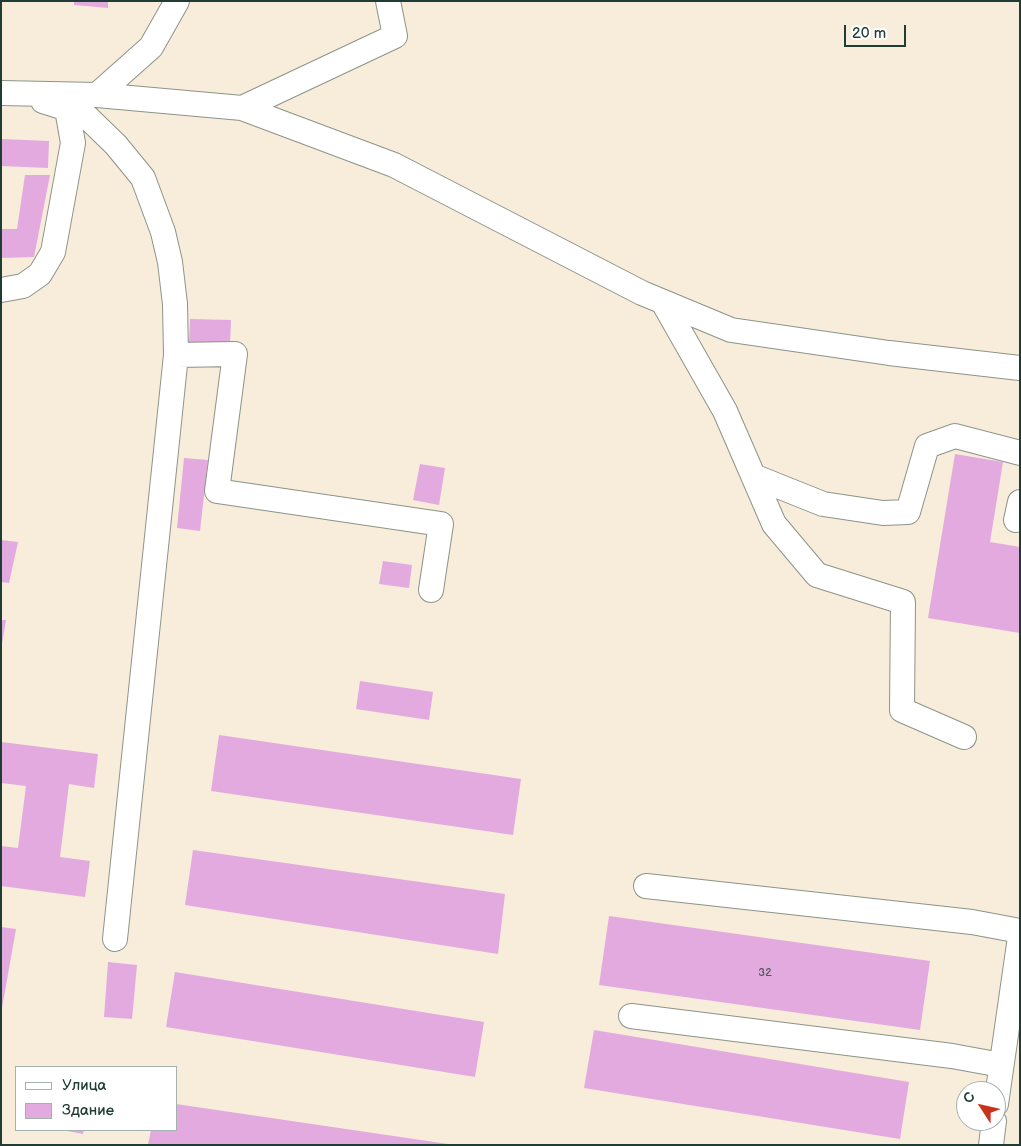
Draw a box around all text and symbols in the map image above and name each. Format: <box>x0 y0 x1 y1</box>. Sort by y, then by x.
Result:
scale bar <box>846 15 908 47</box>
text: 20 m <box>852 24 886 43</box>
house number: 32 <box>758 966 772 980</box>
legend <box>15 1066 178 1131</box>
text: Улица <box>62 1076 106 1095</box>
north arrow <box>956 1081 1006 1131</box>
text: С <box>959 1089 979 1107</box>
text: Здание <box>62 1101 114 1120</box>

